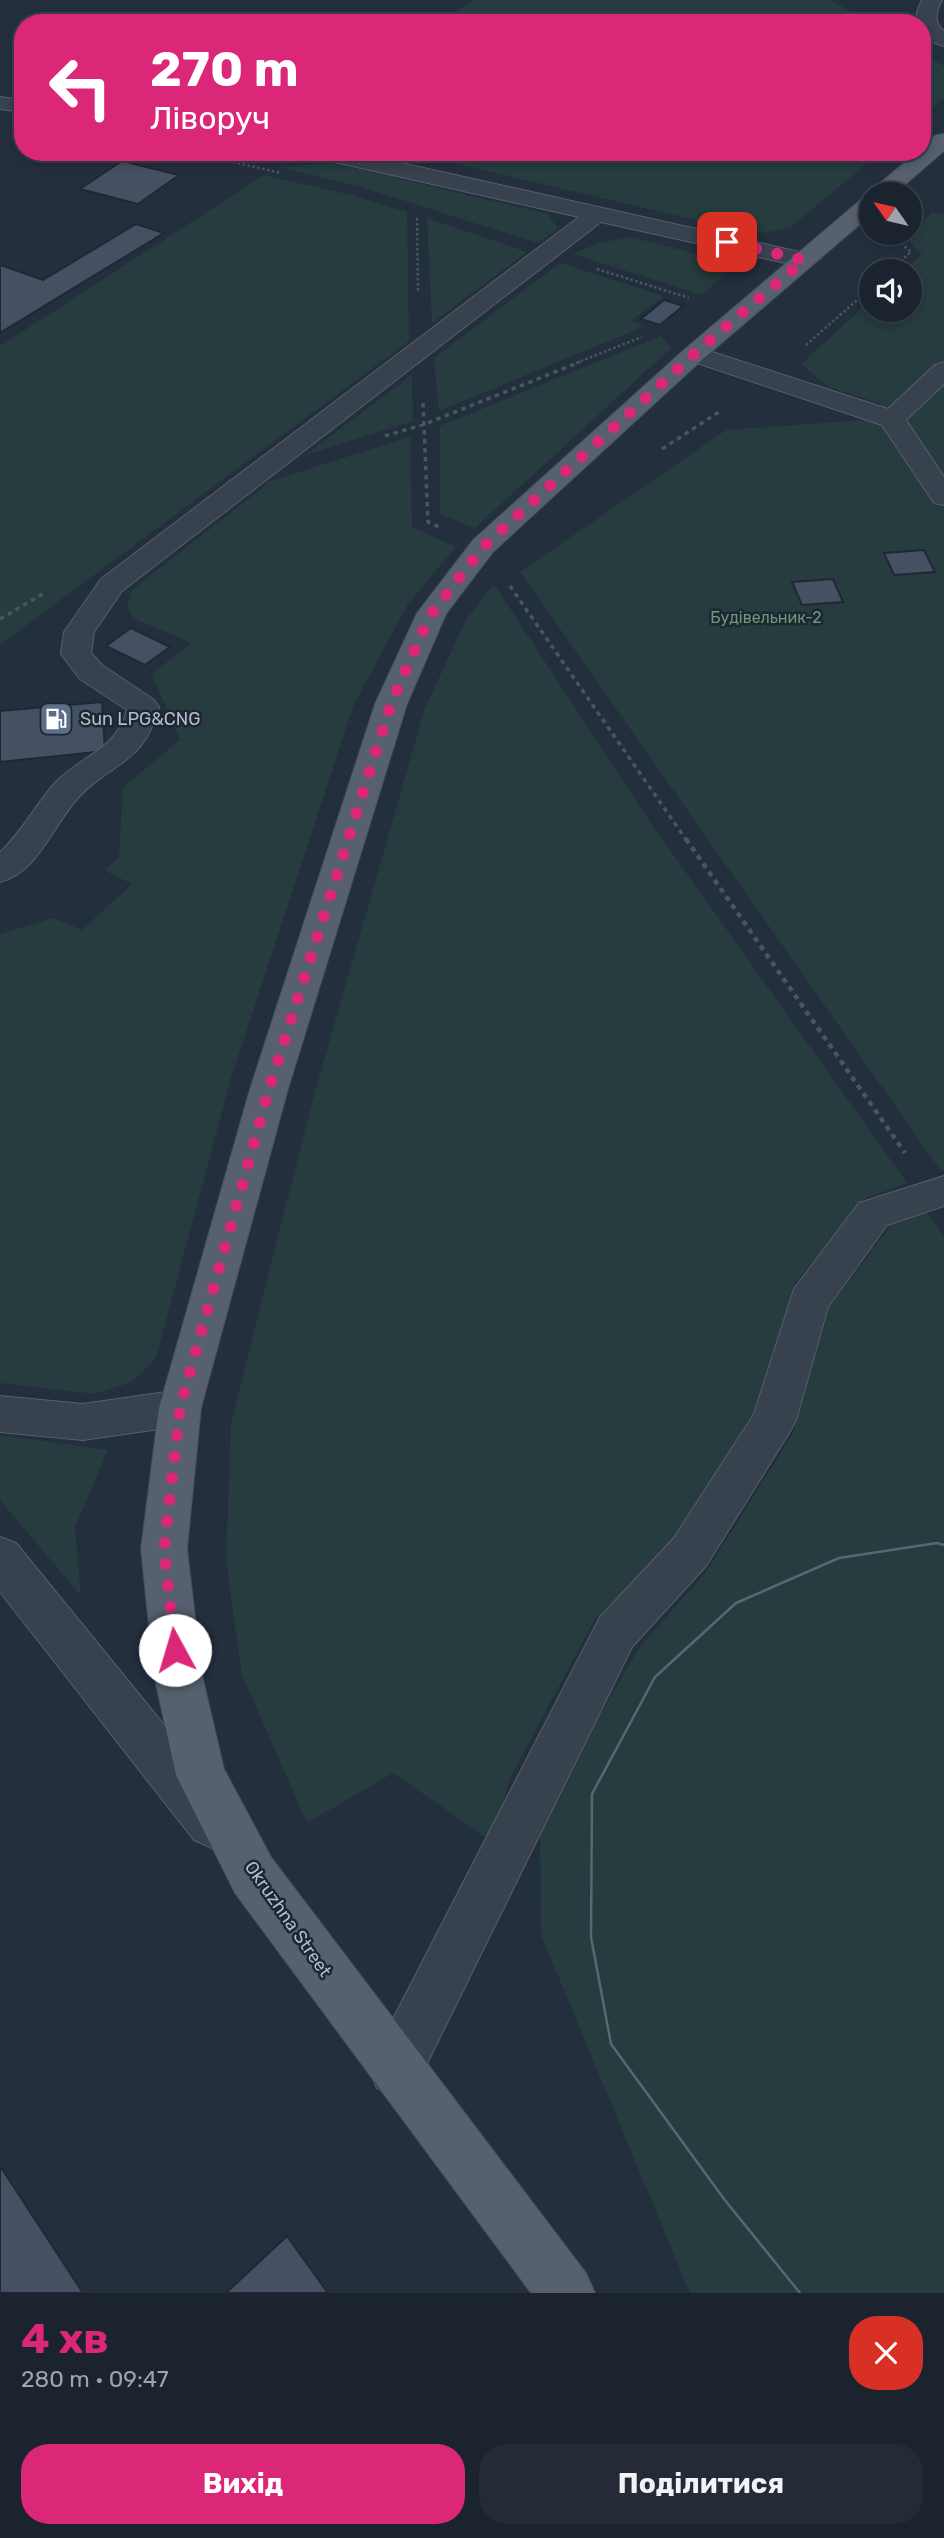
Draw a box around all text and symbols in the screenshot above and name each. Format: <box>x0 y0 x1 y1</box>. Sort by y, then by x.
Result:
text: 270 m <box>150 40 299 98</box>
icon: left <box>35 42 126 133</box>
text: Ліворуч <box>150 99 270 137</box>
north arrow <box>859 182 922 245</box>
map controls <box>859 182 922 322</box>
pin <box>697 212 757 272</box>
icon: arrive <box>708 223 746 261</box>
button: sound <box>859 259 922 322</box>
park label: Будівельник-2 <box>710 608 822 627</box>
fuel station icon: Sun LPG&CNG <box>37 700 75 738</box>
place label: Sun LPG&CNG <box>80 708 201 730</box>
position arrow <box>138 1613 212 1687</box>
street label: Okruzhna Street <box>240 1857 336 1981</box>
text: 4 хв <box>21 2314 109 2364</box>
button: close <box>849 2316 923 2390</box>
text: 280 m · 09:47 <box>21 2365 168 2393</box>
button: Вихід <box>21 2444 465 2524</box>
button: Поділитися <box>479 2444 923 2524</box>

